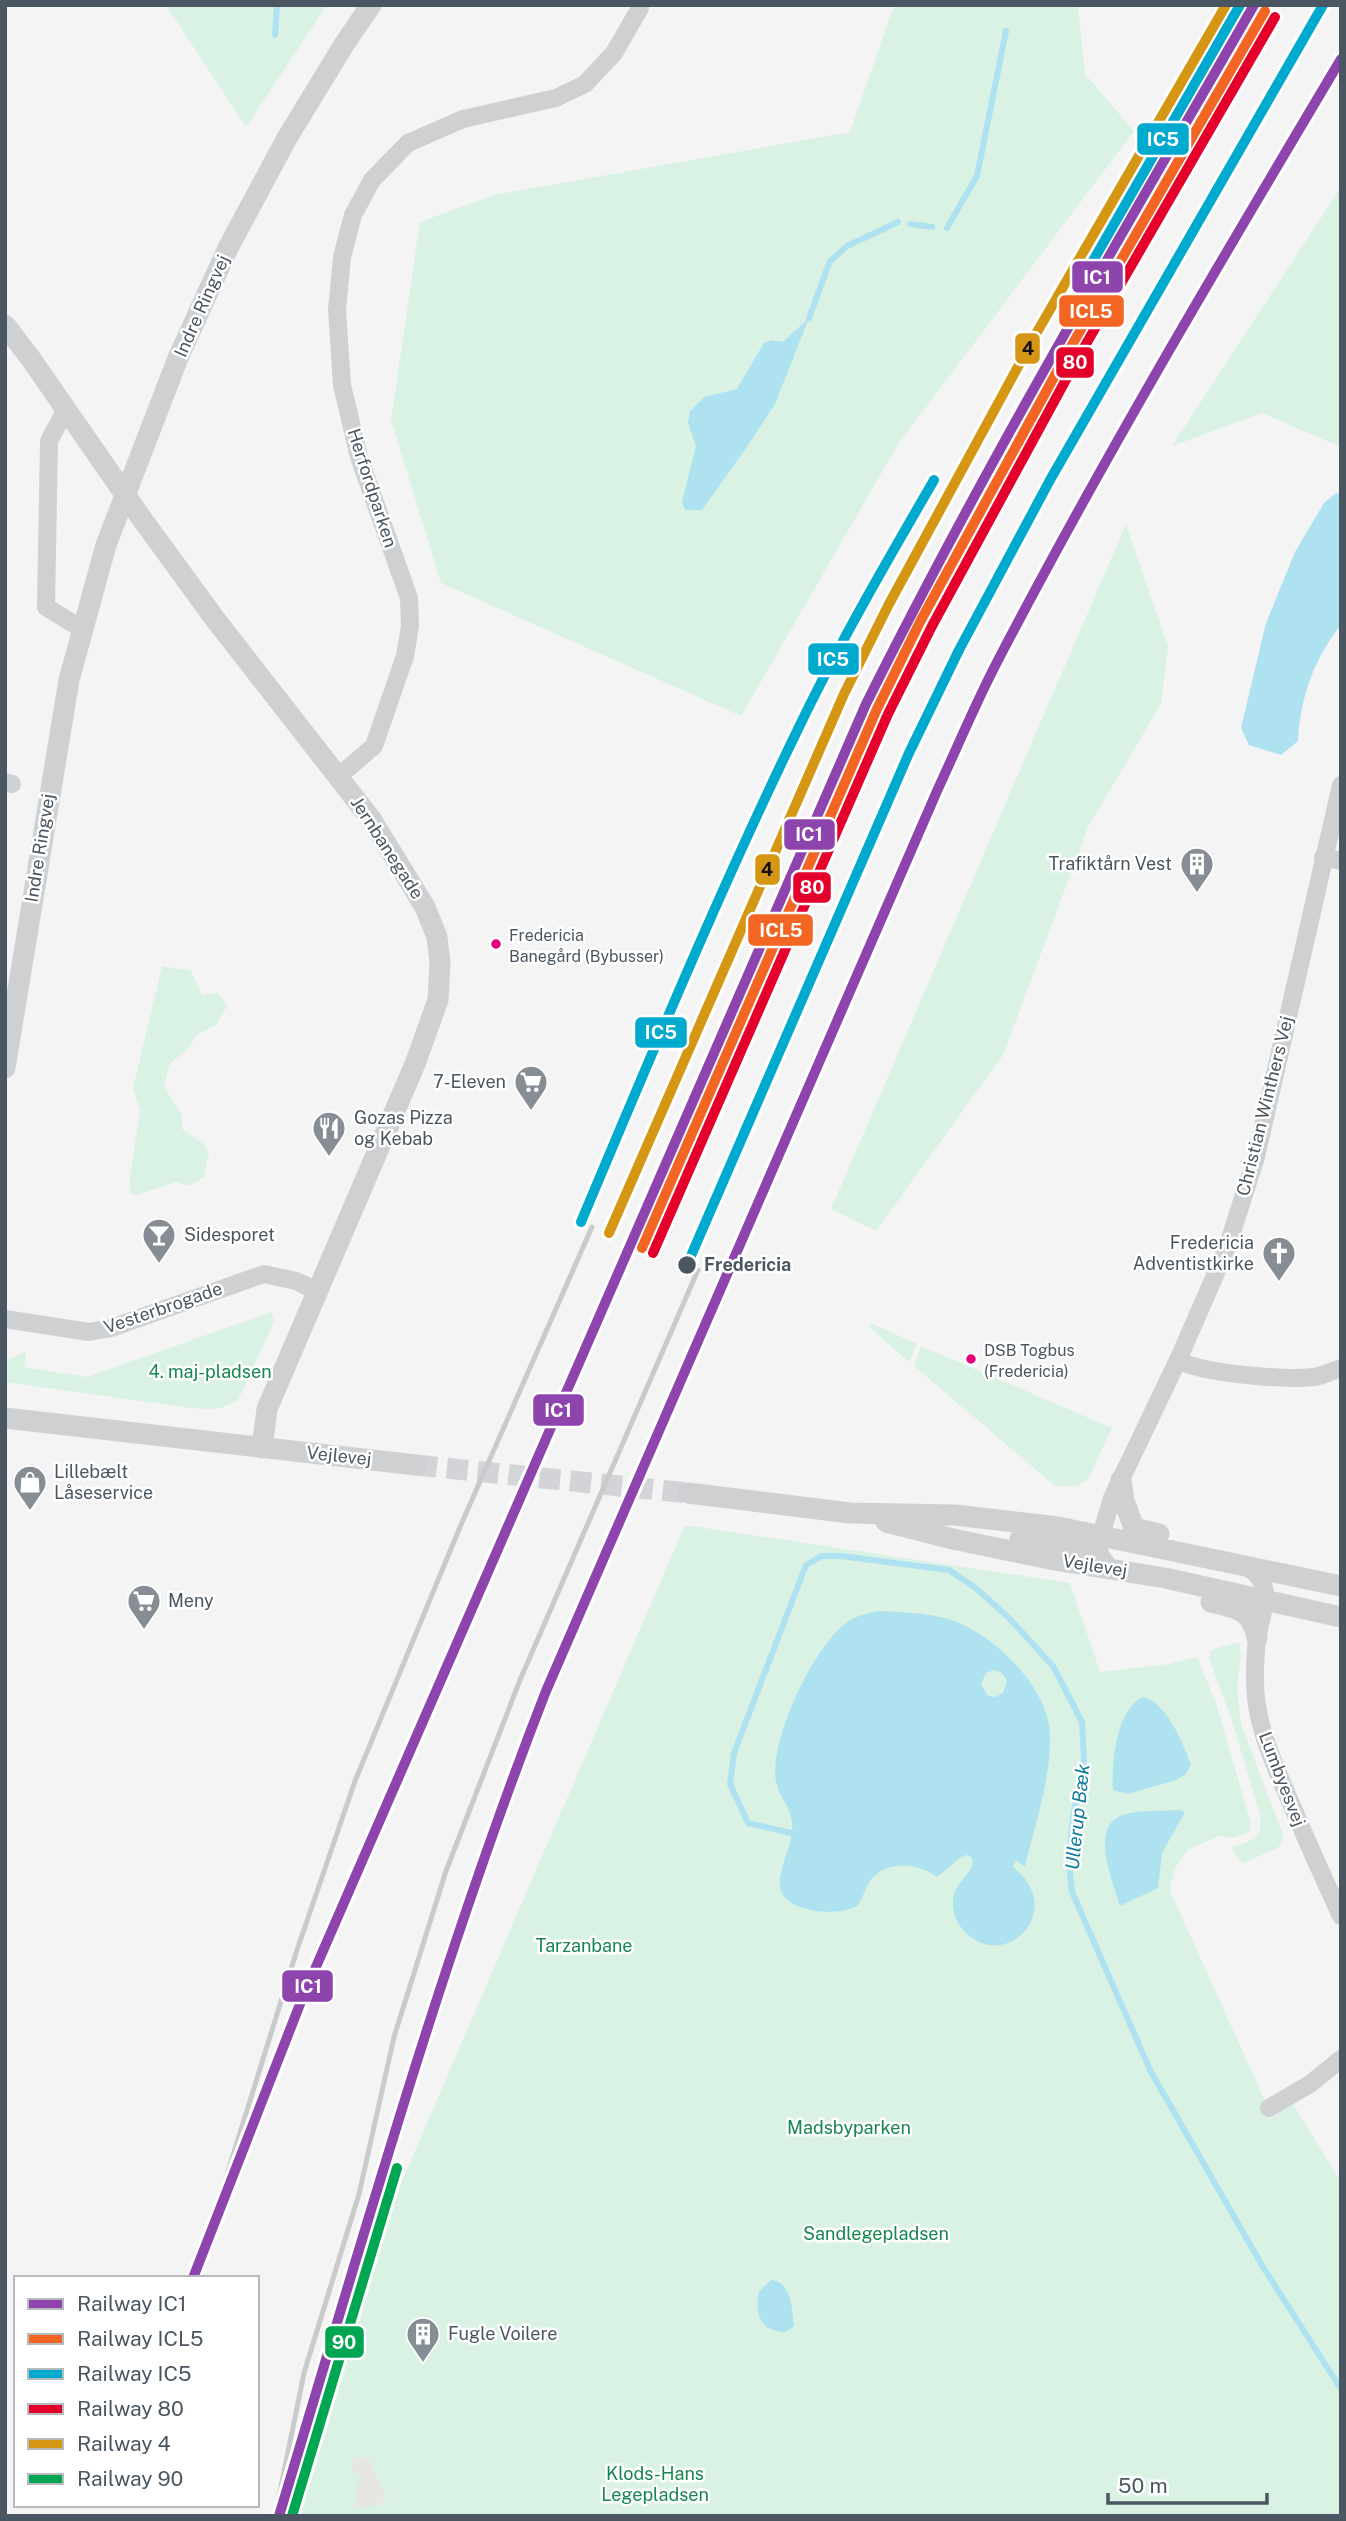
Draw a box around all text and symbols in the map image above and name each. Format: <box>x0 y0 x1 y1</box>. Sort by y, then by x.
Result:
line badge: IC5 <box>1136 122 1190 156</box>
text: IC5 <box>1147 128 1179 150</box>
street label: Indre Ringvej <box>170 251 233 360</box>
line badge: IC1 <box>1071 260 1124 294</box>
text: IC1 <box>1083 266 1111 288</box>
line badge: ICL5 <box>1058 294 1125 328</box>
text: ICL5 <box>1069 300 1113 322</box>
line badge: 4 <box>1014 332 1041 365</box>
text: 4 <box>1022 337 1034 359</box>
line badge: 80 <box>1055 346 1095 379</box>
text: 80 <box>1063 351 1087 373</box>
street label: Herfordparken <box>343 426 402 550</box>
line badge: IC5 <box>807 642 860 676</box>
text: IC5 <box>817 648 849 670</box>
street label: Indre Ringvej <box>21 792 58 904</box>
street label: Jernbanegade <box>347 793 428 903</box>
line badge: IC1 <box>783 818 836 851</box>
text: IC1 <box>795 823 823 845</box>
building icon: Trafiktårn Vest <box>1178 845 1216 894</box>
line badge: 4 <box>754 853 781 886</box>
place label: Trafiktårn Vest <box>1048 853 1172 874</box>
text: 4 <box>761 858 773 880</box>
line badge: 80 <box>792 871 832 904</box>
text: 80 <box>800 876 824 898</box>
line badge: ICL5 <box>747 913 814 947</box>
text: ICL5 <box>759 919 803 941</box>
place label: Fredericia Banegård (Bybusser) <box>509 926 664 966</box>
marker: Fredericia Banegård (Bybusser) <box>489 937 503 951</box>
street label: Christian Winthers Vej <box>1232 1014 1297 1198</box>
line badge: IC5 <box>634 1016 688 1049</box>
text: IC5 <box>645 1021 677 1043</box>
supermarket icon: 7-Eleven <box>512 1063 550 1112</box>
place label: 7-Eleven <box>433 1071 506 1092</box>
place label: Gozas Pizza og Kebab <box>354 1107 453 1149</box>
restaurant icon: Gozas Pizza og Kebab <box>310 1109 348 1158</box>
bar icon: Sidesporet <box>140 1216 178 1265</box>
place label: Sidesporet <box>184 1224 275 1245</box>
place label: Fredericia Adventistkirke <box>1133 1232 1254 1274</box>
church icon: Fredericia Adventistkirke <box>1260 1234 1298 1283</box>
marker: Fredericia <box>676 1254 698 1276</box>
place label: Fredericia <box>704 1254 791 1275</box>
street label: Vesterbrogade <box>101 1277 225 1338</box>
place label: DSB Togbus (Fredericia) <box>984 1341 1075 1381</box>
marker: DSB Togbus (Fredericia) <box>964 1352 978 1366</box>
park label: 4. maj-pladsen <box>148 1361 272 1382</box>
line badge: IC1 <box>532 1393 585 1427</box>
text: IC1 <box>544 1399 572 1421</box>
street label: Vejlevej <box>306 1442 373 1469</box>
place label: Lillebælt Låseservice <box>54 1461 153 1503</box>
shop icon: Lillebælt Låseservice <box>11 1463 49 1512</box>
street label: Vejlevej <box>1061 1550 1129 1581</box>
supermarket icon: Meny <box>125 1582 163 1631</box>
place label: Meny <box>168 1590 214 1611</box>
street label: Lumbyesvej <box>1255 1729 1310 1829</box>
water label: Ullerup Bæk <box>1061 1762 1094 1871</box>
park label: Tarzanbane <box>536 1935 632 1956</box>
line badge: IC1 <box>281 1969 334 2003</box>
text: IC1 <box>294 1975 322 1997</box>
park label: Madsbyparken <box>787 2117 911 2138</box>
park label: Sandlegepladsen <box>803 2223 949 2244</box>
legend <box>14 2276 259 2507</box>
text: Railway IC1 <box>77 2291 187 2316</box>
building icon: Fugle Voilere <box>404 2315 442 2364</box>
place label: Fugle Voilere <box>448 2323 558 2344</box>
line badge: 90 <box>324 2325 365 2359</box>
text: Railway ICL5 <box>77 2326 204 2351</box>
text: 90 <box>332 2331 356 2353</box>
text: Railway IC5 <box>77 2361 191 2386</box>
text: Railway 80 <box>77 2396 184 2421</box>
text: Railway 4 <box>77 2431 171 2456</box>
scale bar <box>1108 2462 1267 2506</box>
park label: Klods-Hans Legepladsen <box>601 2463 709 2505</box>
text: Railway 90 <box>77 2466 183 2491</box>
text: 50 m <box>1118 2473 1168 2498</box>

